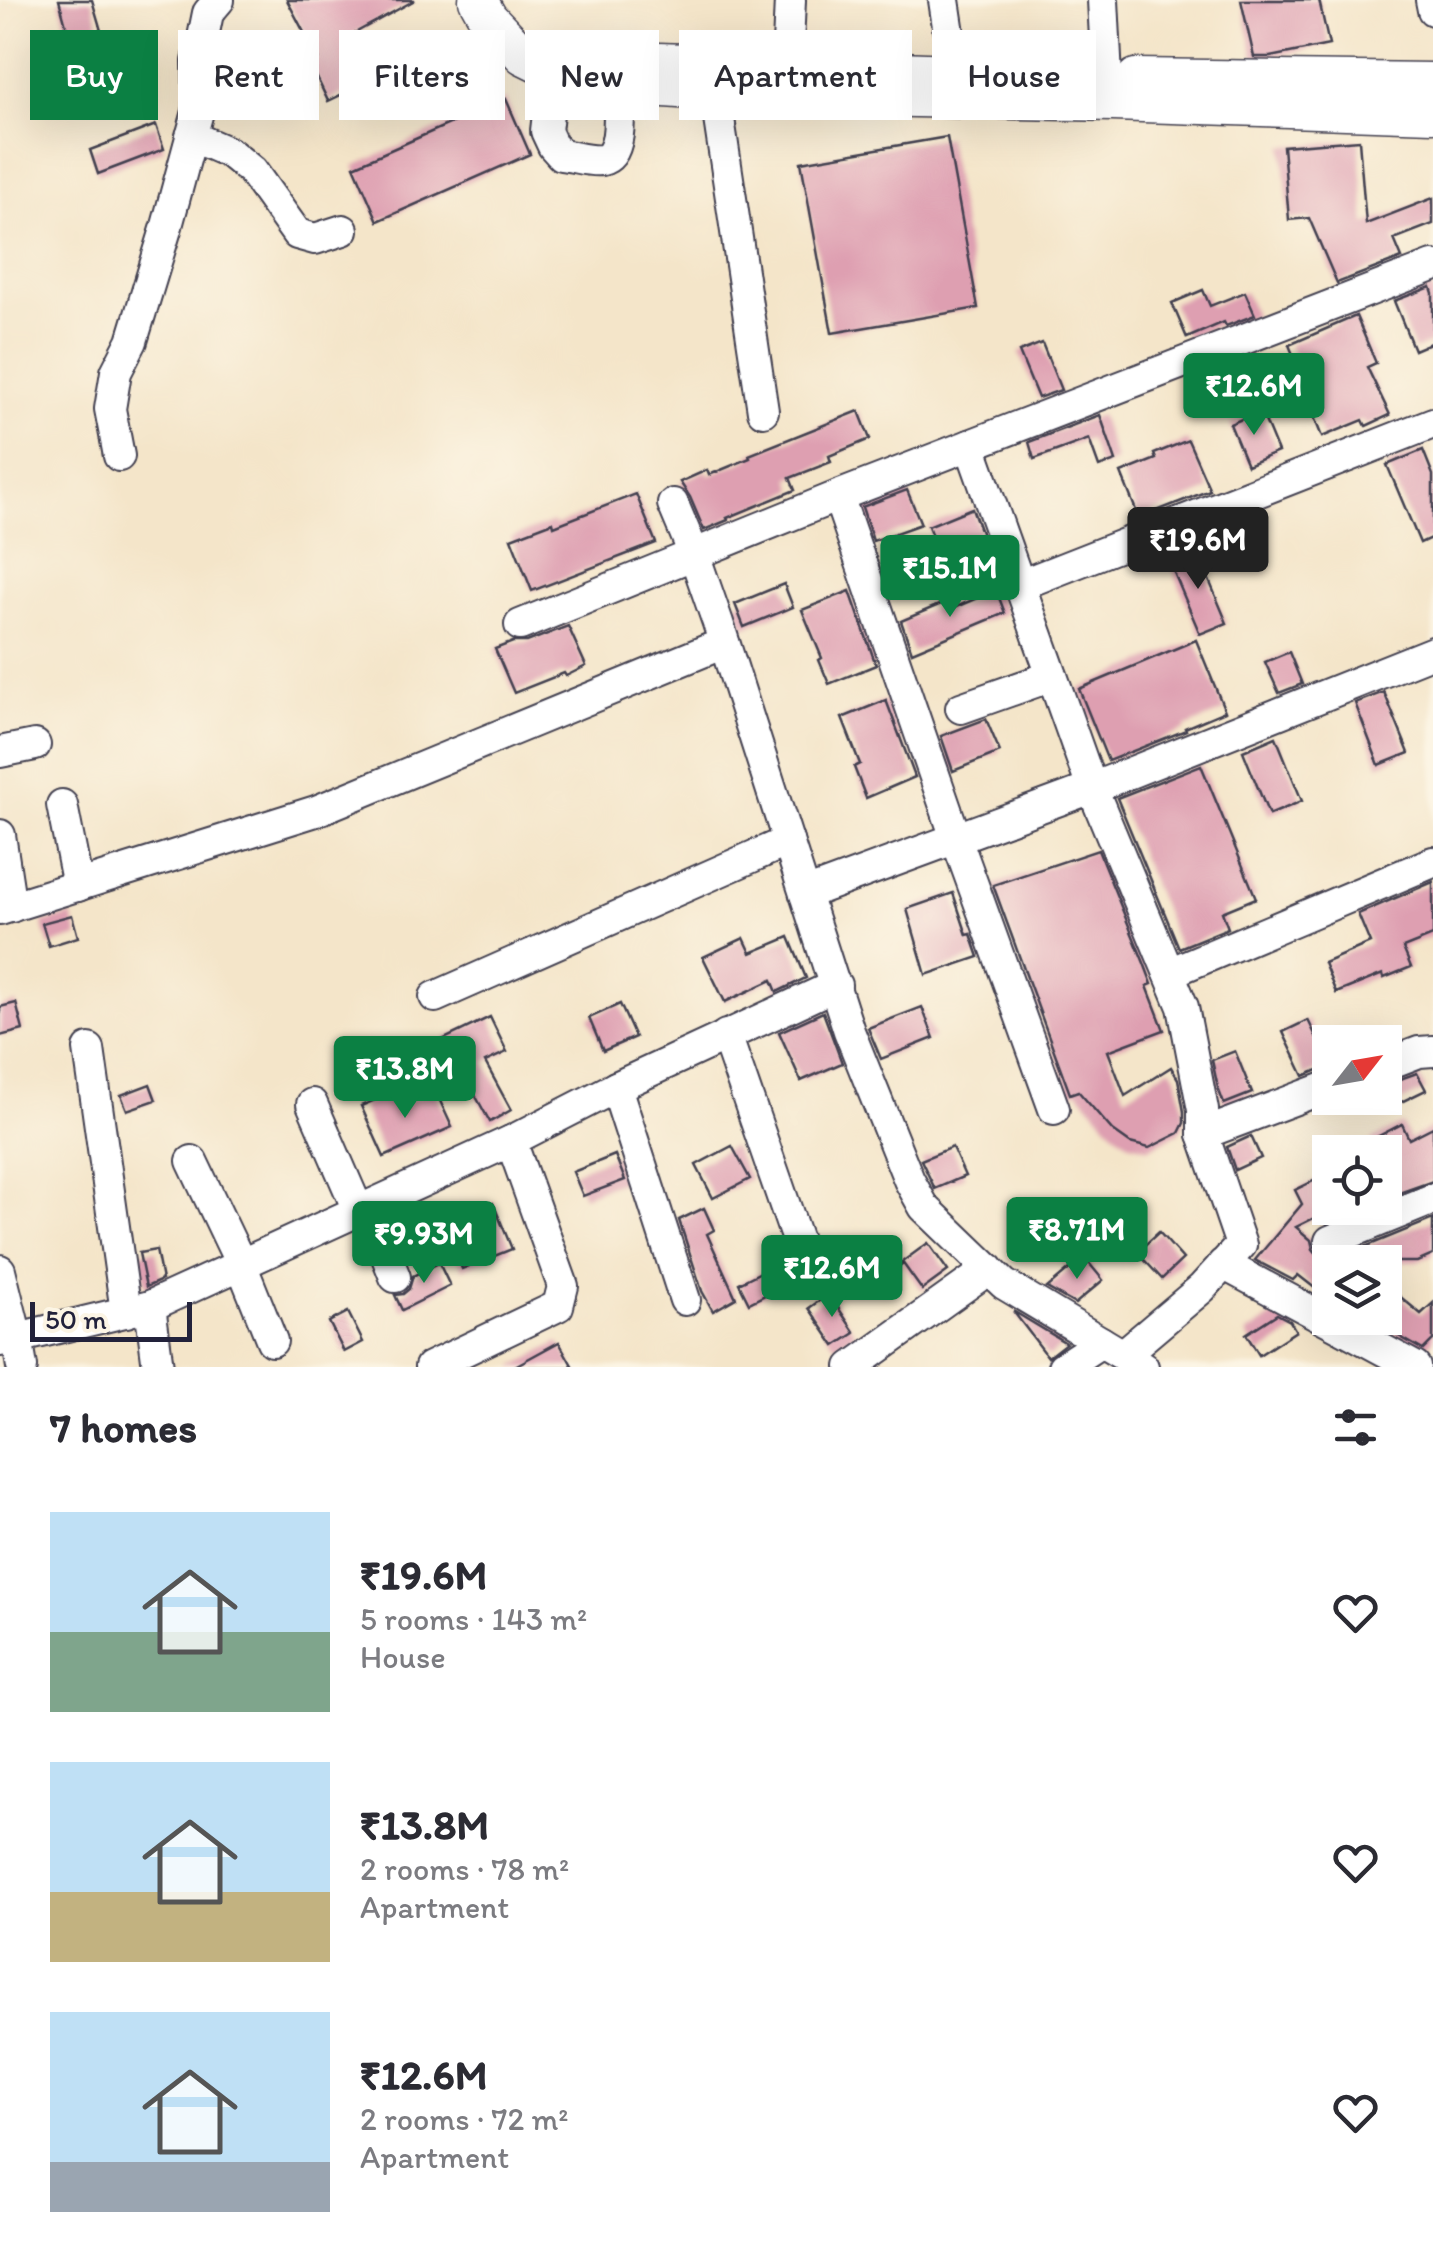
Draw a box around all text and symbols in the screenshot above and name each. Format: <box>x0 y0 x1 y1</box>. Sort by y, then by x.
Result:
chip: Buy <box>30 30 158 120</box>
chip: Rent <box>178 30 319 120</box>
chip: Filters <box>339 30 505 120</box>
chip: New <box>525 30 659 120</box>
chip: Apartment <box>679 30 912 120</box>
chip: House <box>932 30 1096 120</box>
pin: ₹12.6M <box>1173 353 1335 438</box>
text: ₹12.6M <box>1205 366 1303 404</box>
pin: ₹19.6M <box>1117 507 1279 592</box>
text: ₹19.6M <box>1149 520 1247 558</box>
pin: ₹15.1M <box>869 535 1031 620</box>
text: ₹15.1M <box>902 548 998 586</box>
north arrow <box>1312 1025 1402 1115</box>
map controls <box>1312 1025 1402 1335</box>
pin: ₹13.8M <box>324 1036 486 1121</box>
text: ₹13.8M <box>356 1049 454 1087</box>
button: locate <box>1312 1135 1402 1225</box>
pin: ₹8.71M <box>996 1197 1158 1282</box>
pin: ₹9.93M <box>343 1201 505 1286</box>
text: ₹8.71M <box>1029 1210 1125 1248</box>
text: ₹9.93M <box>374 1214 474 1252</box>
pin: ₹12.6M <box>751 1235 913 1320</box>
button: layers <box>1312 1245 1402 1335</box>
text: ₹12.6M <box>783 1248 881 1286</box>
scale bar <box>30 1297 192 1342</box>
text: 50 m <box>45 1302 107 1336</box>
icon: filters <box>1328 1400 1383 1455</box>
text: 7 homes <box>50 1402 197 1453</box>
text: ₹19.6M <box>360 1549 488 1600</box>
icon: home <box>130 1552 250 1672</box>
icon: heart <box>1328 1585 1383 1640</box>
text: 5 rooms · 143 m² <box>360 1600 587 1638</box>
text: House <box>360 1638 446 1676</box>
text: ₹13.8M <box>360 1799 489 1850</box>
icon: home <box>130 1802 250 1922</box>
icon: heart <box>1328 1835 1383 1890</box>
text: 2 rooms · 78 m² <box>360 1850 569 1888</box>
text: Apartment <box>360 1888 509 1926</box>
text: ₹12.6M <box>360 2049 488 2100</box>
icon: home <box>130 2052 250 2172</box>
icon: heart <box>1328 2085 1383 2140</box>
text: 2 rooms · 72 m² <box>360 2100 568 2138</box>
text: Apartment <box>360 2138 509 2176</box>

